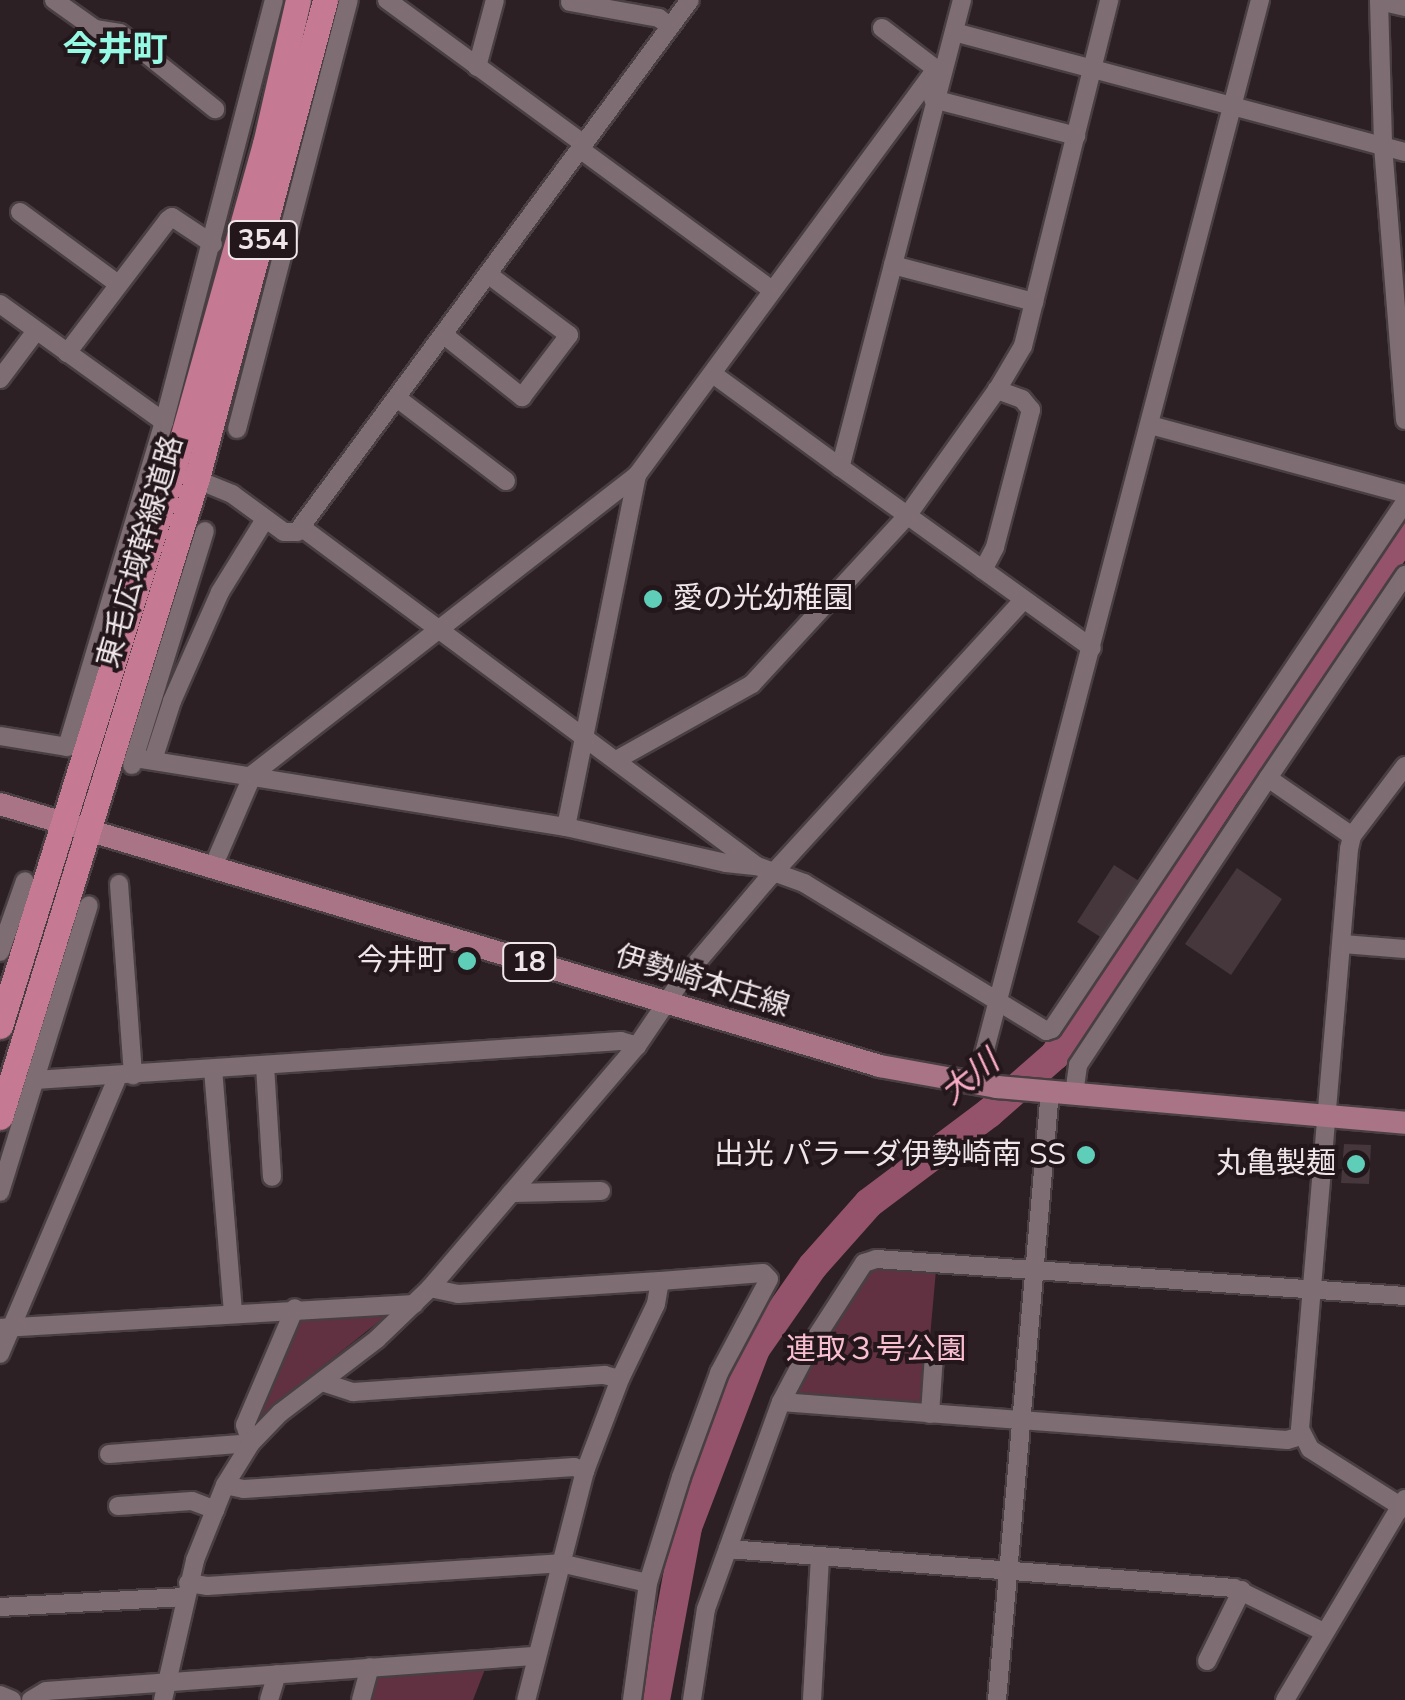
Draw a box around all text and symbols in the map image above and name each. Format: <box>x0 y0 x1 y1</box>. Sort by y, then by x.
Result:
district label: 今井町 <box>63 29 167 71</box>
road number: 354 <box>226 217 300 263</box>
street label: 東毛広域幹線道路 <box>91 432 191 672</box>
place label: 愛の光幼稚園 <box>673 581 853 617</box>
marker: 愛の光幼稚園 <box>642 588 664 610</box>
street label: 伊勢崎本庄線 <box>611 938 793 1026</box>
road number: 18 <box>502 939 556 985</box>
place label: 今井町 <box>357 943 447 979</box>
marker: 今井町 <box>456 950 478 972</box>
water label: 大川 <box>933 1043 1007 1113</box>
place label: 出光 パラーダ伊勢崎南 SS <box>714 1137 1066 1173</box>
marker: 出光 パラーダ伊勢崎南 SS <box>1075 1144 1097 1166</box>
place label: 丸亀製麺 <box>1216 1146 1336 1182</box>
marker: 丸亀製麺 <box>1345 1153 1367 1175</box>
park label: 連取３号公園 <box>786 1332 966 1368</box>

